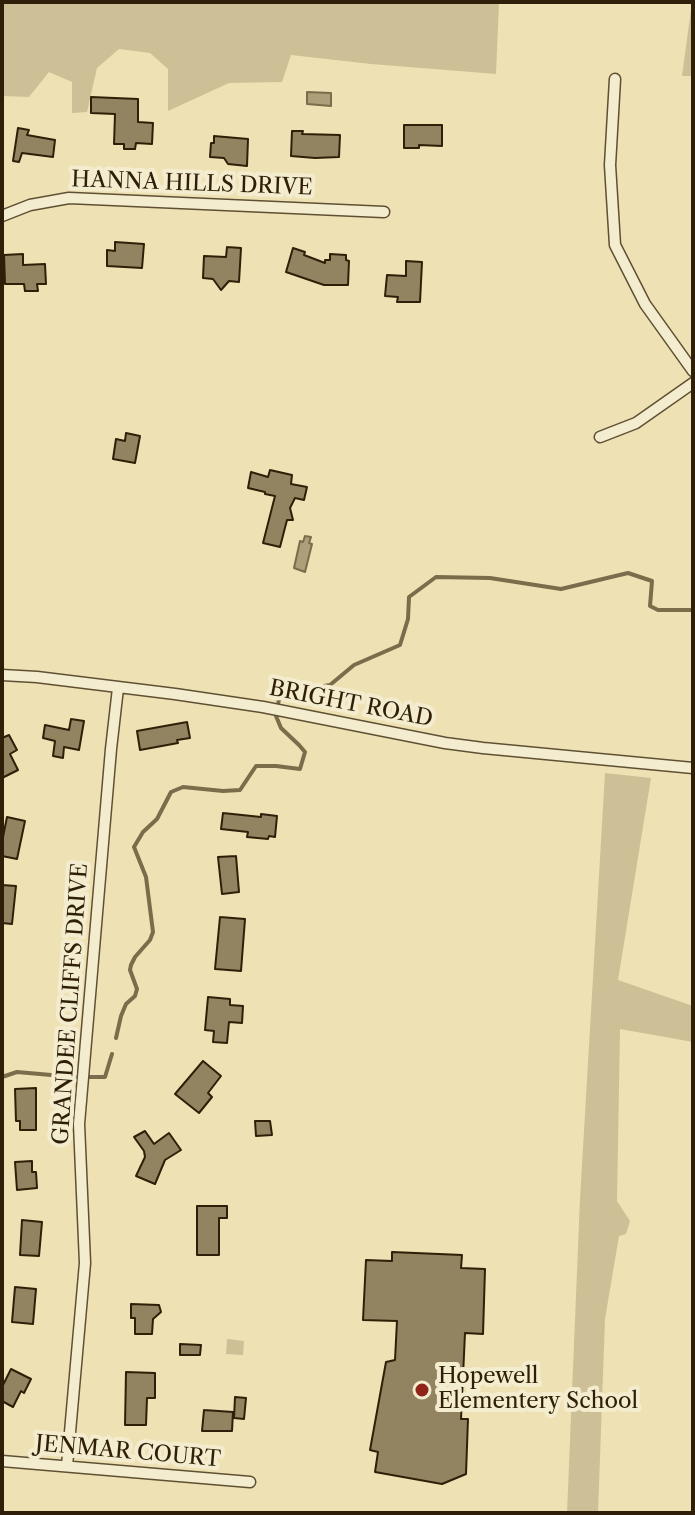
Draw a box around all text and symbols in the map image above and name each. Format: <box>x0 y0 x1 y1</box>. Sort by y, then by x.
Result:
street label: HANNA HILLS DRIVE <box>71 167 313 201</box>
street label: BRIGHT ROAD <box>267 675 435 733</box>
street label: GRANDEE CLIFFS DRIVE <box>48 862 94 1146</box>
place label: Hopewell Elementery School <box>438 1364 638 1416</box>
marker: Hopewell Elementery School <box>413 1381 431 1399</box>
street label: JENMAR COURT <box>34 1431 222 1473</box>

